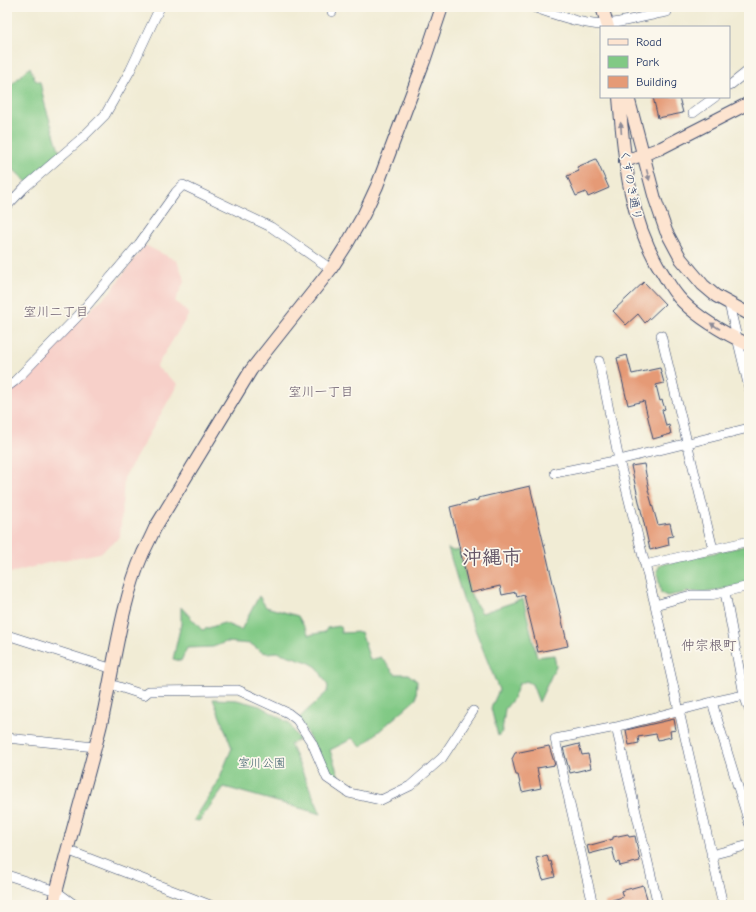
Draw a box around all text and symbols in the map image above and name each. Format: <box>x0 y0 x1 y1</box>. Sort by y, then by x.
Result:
legend <box>600 26 730 98</box>
text: Road <box>636 35 662 49</box>
text: Park <box>636 55 659 69</box>
text: Building <box>636 75 677 89</box>
one-way arrow <box>618 122 625 134</box>
street label: くすのき通り <box>617 148 645 222</box>
one-way arrow <box>646 169 652 182</box>
district label: 室川二丁目 <box>23 304 89 319</box>
one-way arrow <box>709 322 721 329</box>
district label: 室川一丁目 <box>288 384 354 399</box>
district label: 沖縄市 <box>462 546 522 569</box>
district label: 仲宗根町 <box>681 637 737 654</box>
park label: 室川公園 <box>238 756 286 770</box>

